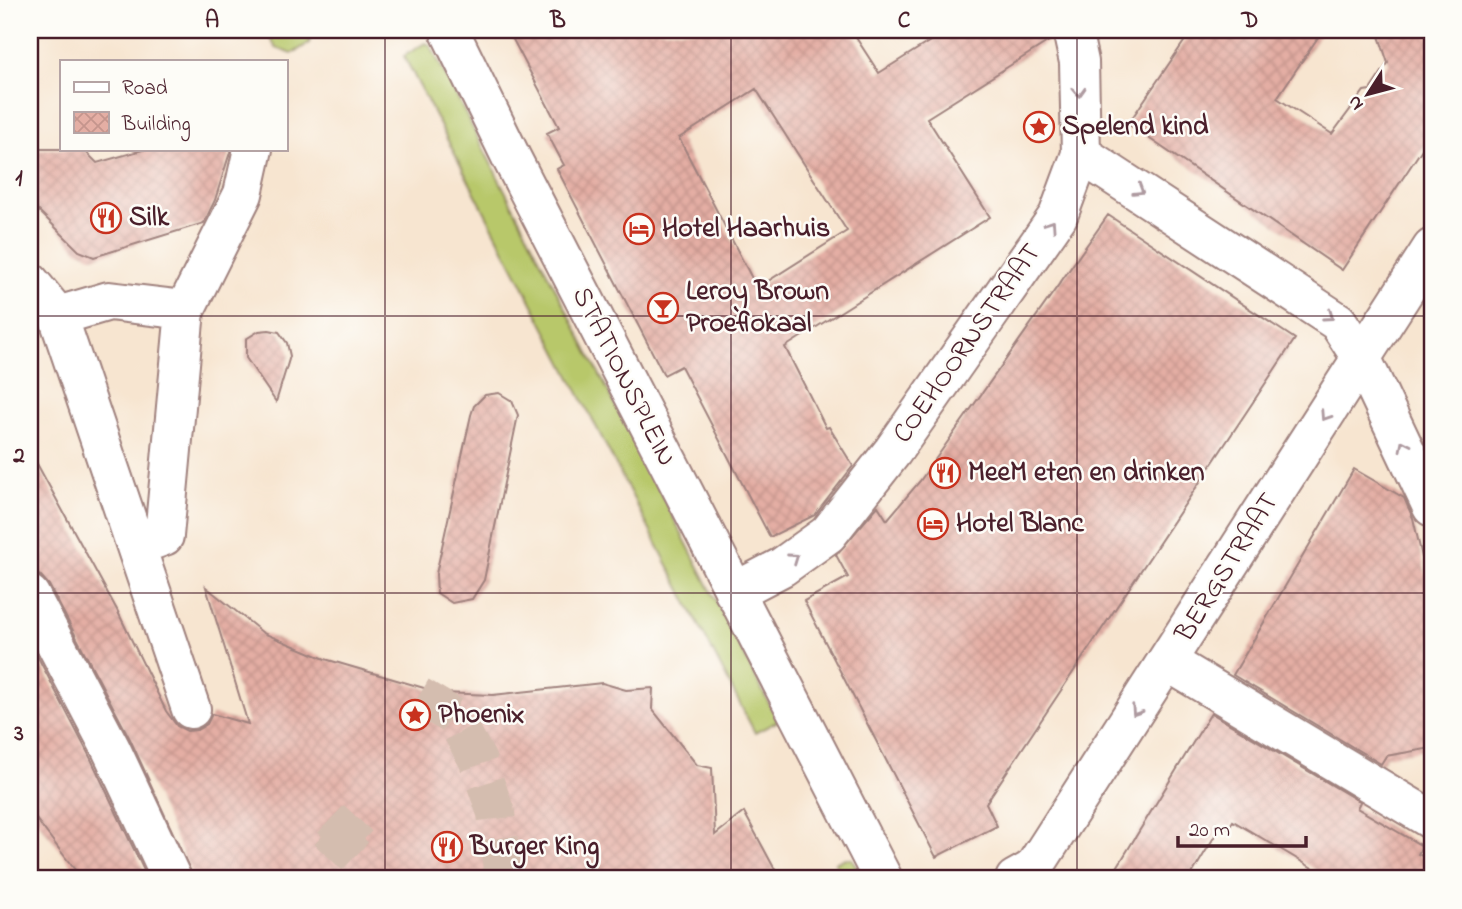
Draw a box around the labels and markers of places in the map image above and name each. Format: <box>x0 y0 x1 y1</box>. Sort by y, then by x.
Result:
place label: Spelend kind <box>1062 107 1209 148</box>
place icon: Spelend kind <box>1022 110 1056 144</box>
place label: Silk <box>129 198 170 239</box>
restaurant icon: Silk <box>89 201 123 235</box>
place label: Hotel Haarhuis <box>662 209 830 250</box>
hotel icon: Hotel Haarhuis <box>622 212 656 246</box>
place label: Leroy Brown Proeflokaal <box>686 272 829 345</box>
bar icon: Leroy Brown Proeflokaal <box>646 291 680 325</box>
place label: MeeM eten en drinken <box>968 453 1205 494</box>
restaurant icon: MeeM eten en drinken <box>928 456 962 490</box>
place label: Hotel Blanc <box>956 504 1084 545</box>
hotel icon: Hotel Blanc <box>916 507 950 541</box>
place label: Phoenix <box>438 695 524 736</box>
place icon: Phoenix <box>398 698 432 732</box>
place label: Burger King <box>468 827 599 869</box>
restaurant icon: Burger King <box>430 830 464 864</box>

